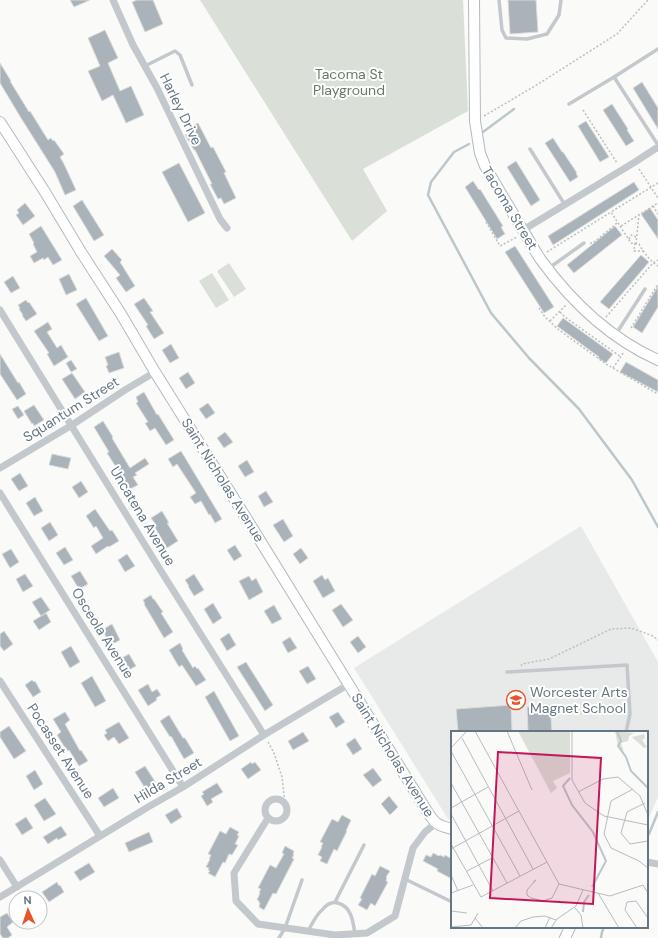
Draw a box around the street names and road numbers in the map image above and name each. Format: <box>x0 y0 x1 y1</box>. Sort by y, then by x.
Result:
street label: Harley Drive <box>156 70 206 148</box>
street label: Tacoma Street <box>478 163 542 253</box>
street label: Squantum Street <box>20 372 122 446</box>
street label: Saint Nicholas Avenue <box>178 415 268 545</box>
street label: Uncatena Avenue <box>106 463 180 569</box>
street label: Osceola Avenue <box>68 584 138 682</box>
street label: Saint Nicholas Avenue <box>348 690 438 820</box>
street label: Pocasset Avenue <box>23 700 99 802</box>
street label: Hilda Street <box>131 753 205 807</box>

